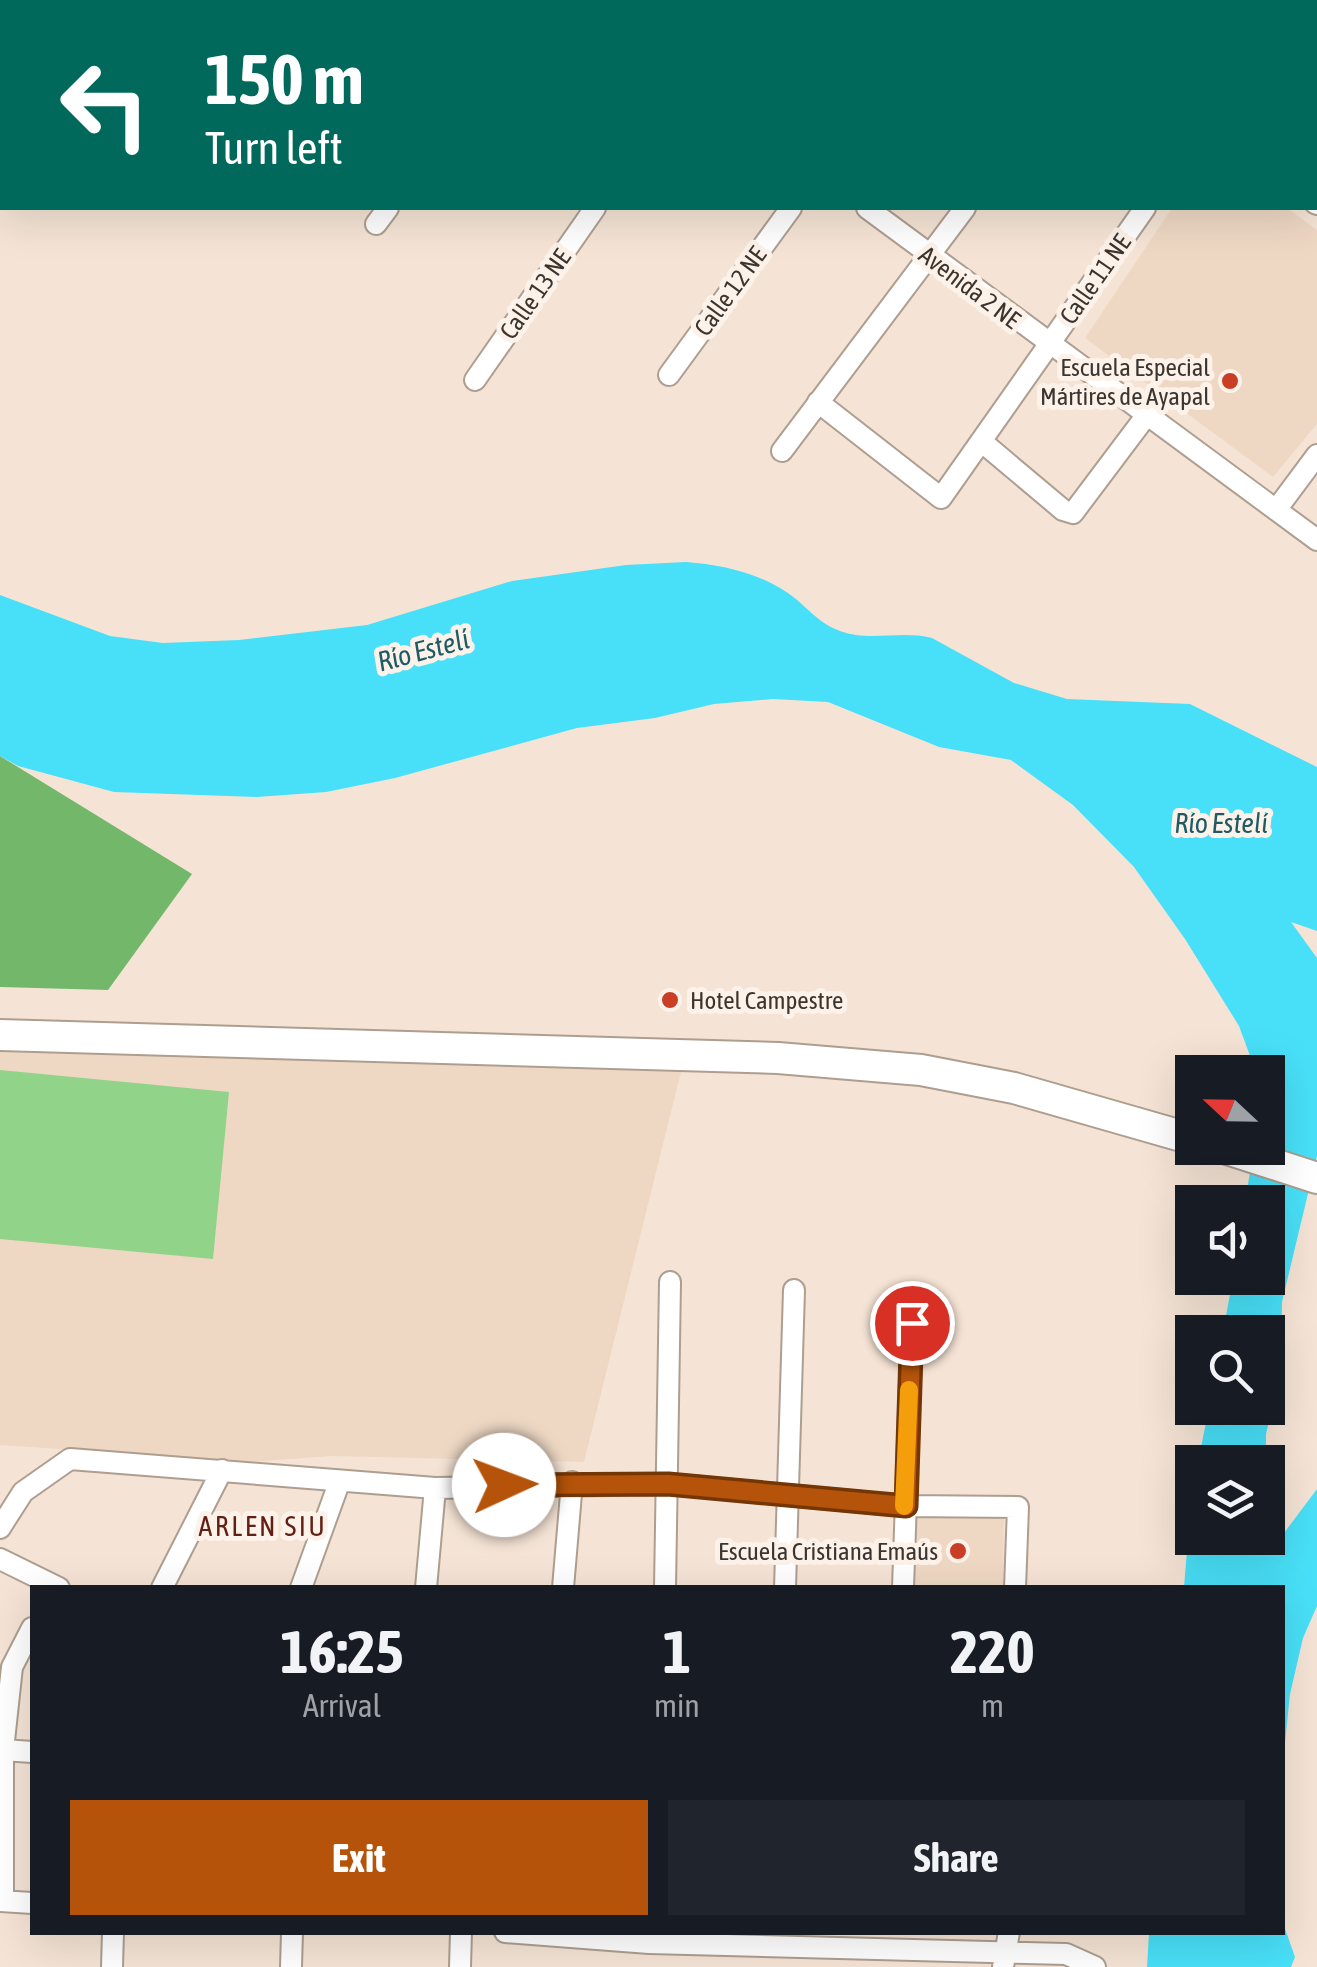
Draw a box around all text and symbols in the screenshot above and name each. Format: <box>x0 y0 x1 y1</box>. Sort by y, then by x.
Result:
text: 150 m <box>205 39 364 119</box>
icon: left <box>40 40 170 170</box>
text: Turn left <box>205 122 343 174</box>
street label: Calle 11 NE <box>1054 229 1136 329</box>
street label: Avenida 2 NE <box>914 240 1026 334</box>
street label: Calle 12 NE <box>688 241 772 341</box>
street label: Calle 13 NE <box>494 244 576 344</box>
place label: Escuela Especial Mártires de Ayapal <box>1040 353 1210 410</box>
marker: Escuela Especial Mártires de Ayapal <box>1219 370 1241 392</box>
water label: Río Estelí <box>374 622 473 678</box>
water label: Río Estelí <box>1174 807 1268 839</box>
place label: Hotel Campestre <box>690 986 843 1014</box>
marker: Hotel Campestre <box>659 989 681 1011</box>
north arrow <box>1175 1055 1285 1165</box>
map controls <box>1175 1055 1285 1555</box>
button: sound <box>1175 1185 1285 1295</box>
pin <box>870 1281 955 1366</box>
icon: arrive <box>885 1296 940 1351</box>
button: search <box>1175 1315 1285 1425</box>
position arrow <box>452 1433 556 1537</box>
button: layers <box>1175 1445 1285 1555</box>
district label: ARLEN SIU <box>199 1510 327 1542</box>
place label: Escuela Cristiana Emaús <box>718 1537 938 1565</box>
marker: Escuela Cristiana Emaús <box>947 1540 969 1562</box>
text: 16:25 <box>280 1617 404 1686</box>
text: 1 <box>663 1617 691 1686</box>
text: 220 <box>950 1617 1035 1686</box>
text: Arrival <box>303 1687 381 1724</box>
text: min <box>654 1687 700 1724</box>
text: m <box>981 1687 1004 1724</box>
button: Exit <box>70 1800 648 1915</box>
button: Share <box>668 1800 1245 1915</box>

